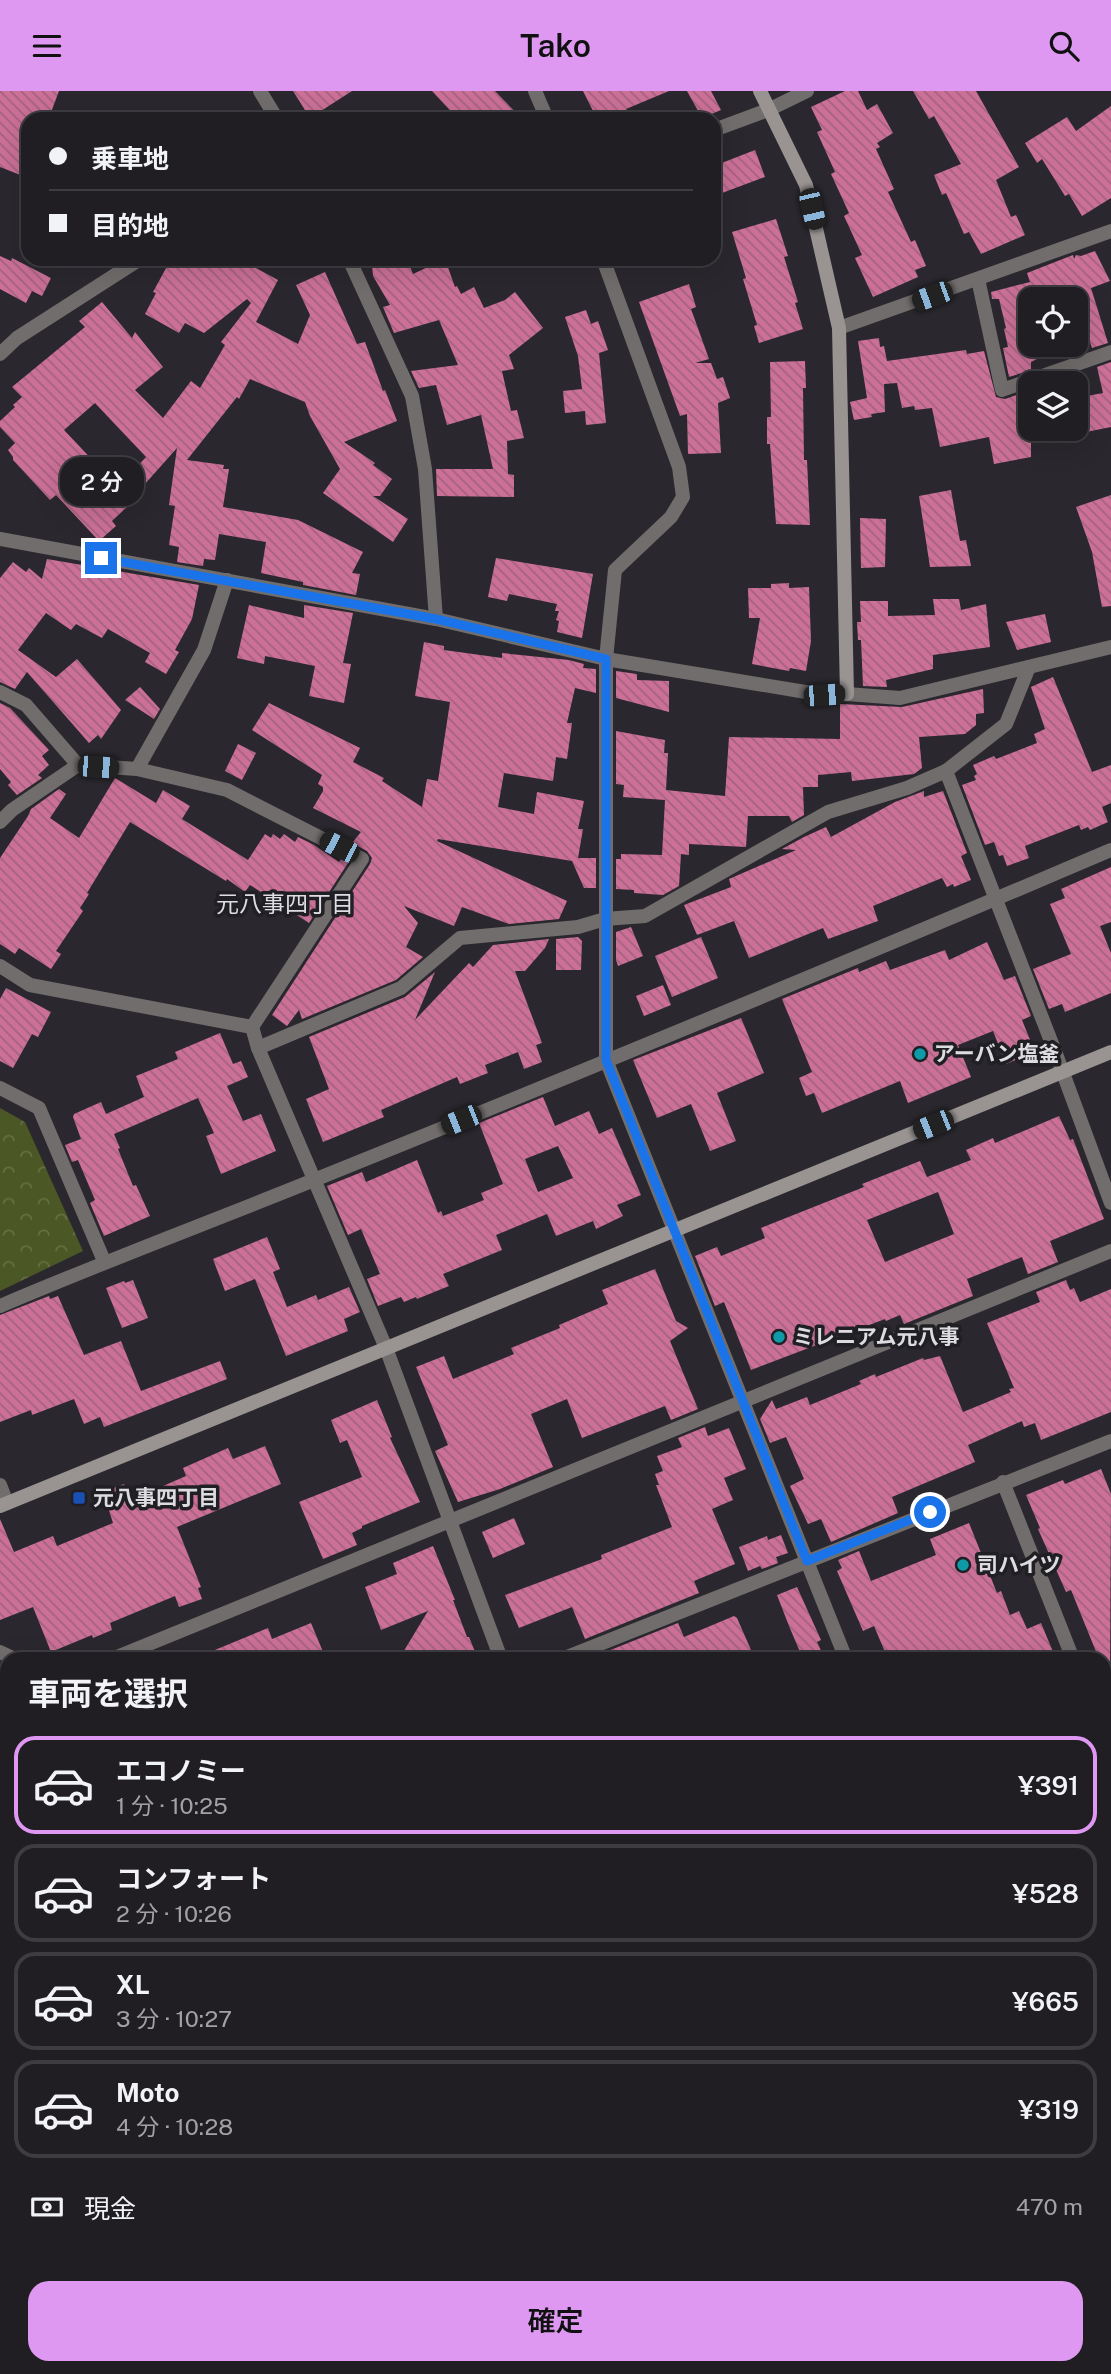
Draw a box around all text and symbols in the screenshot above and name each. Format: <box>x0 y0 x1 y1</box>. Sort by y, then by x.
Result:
icon: menu <box>28 27 66 65</box>
text: Tako <box>520 27 591 64</box>
icon: search <box>1045 27 1083 65</box>
text: 乗車地 <box>91 143 169 174</box>
car <box>798 186 827 232</box>
text: 目的地 <box>91 210 169 241</box>
car <box>909 279 956 313</box>
map controls <box>1018 287 1088 441</box>
button: locate <box>1018 287 1088 357</box>
button: layers <box>1018 371 1088 441</box>
callout: 2 分 <box>59 456 143 505</box>
text: 2 分 <box>81 468 123 495</box>
route end <box>85 542 117 574</box>
car <box>803 683 846 707</box>
car <box>77 755 120 779</box>
car <box>316 828 363 866</box>
district label: 元八事四丁目 <box>216 890 354 917</box>
place label: アーバン塩釜 <box>934 1041 1060 1066</box>
marker: アーバン塩釜 <box>912 1046 928 1062</box>
car <box>438 1102 485 1138</box>
car <box>910 1107 957 1143</box>
place label: ミレニアム元八事 <box>793 1324 960 1349</box>
marker: ミレニアム元八事 <box>771 1329 787 1345</box>
place label: 元八事四丁目 <box>93 1485 219 1510</box>
marker: 元八事四丁目 <box>71 1490 87 1506</box>
route start <box>914 1496 946 1528</box>
place label: 司ハイツ <box>977 1552 1061 1577</box>
marker: 司ハイツ <box>955 1557 971 1573</box>
text: 車両を選択 <box>28 1675 188 1712</box>
icon: car <box>32 1754 95 1817</box>
text: エコノミー <box>116 1755 246 1786</box>
text: ¥391 <box>1018 1770 1079 1801</box>
text: 1 分 · 10:25 <box>116 1792 228 1819</box>
icon: car <box>32 1862 95 1925</box>
text: コンフォート <box>116 1863 271 1894</box>
text: ¥528 <box>1012 1878 1079 1909</box>
text: 2 分 · 10:26 <box>116 1900 232 1927</box>
text: XL <box>116 1969 150 2000</box>
icon: car <box>32 1970 95 2033</box>
text: ¥665 <box>1012 1986 1079 2017</box>
text: 3 分 · 10:27 <box>116 2005 232 2032</box>
text: Moto <box>116 2077 179 2108</box>
icon: car <box>32 2078 95 2141</box>
text: ¥319 <box>1018 2094 1079 2125</box>
text: 4 分 · 10:28 <box>116 2113 233 2140</box>
icon: cash <box>28 2188 66 2226</box>
text: 現金 <box>84 2193 136 2224</box>
text: 470 m <box>1016 2193 1083 2220</box>
button: 確定 <box>28 2281 1083 2361</box>

